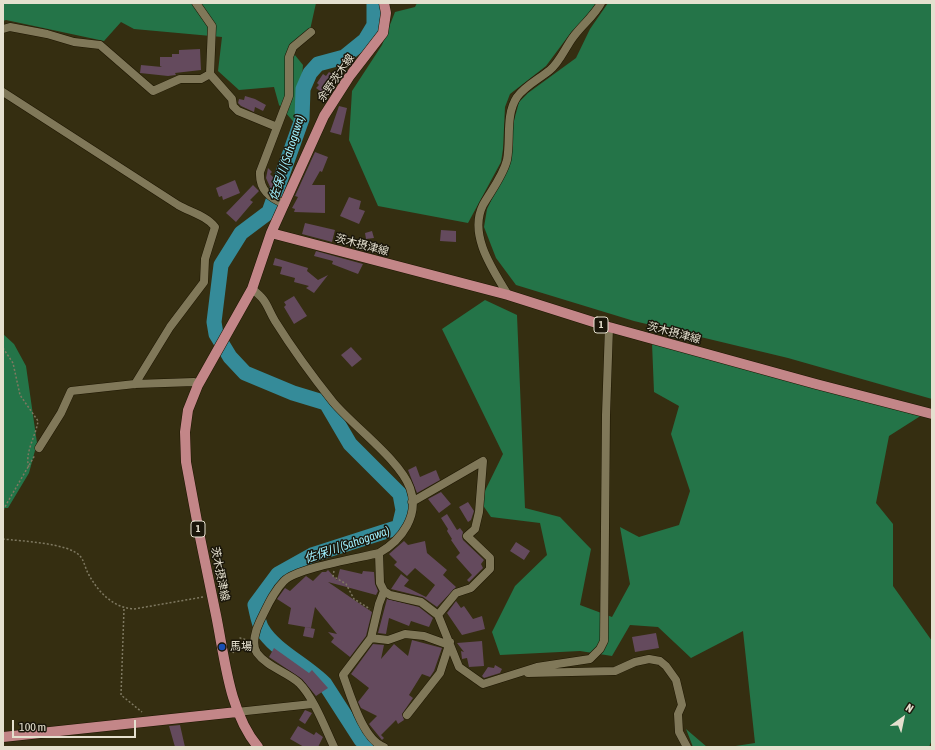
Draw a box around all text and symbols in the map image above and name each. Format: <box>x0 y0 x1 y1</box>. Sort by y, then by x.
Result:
street label: 余野茨木線 <box>315 52 357 104</box>
water label: 佐保川 (Sahogawa) <box>266 113 308 203</box>
street label: 茨木摂津線 <box>334 232 390 258</box>
road number: 1 <box>594 317 608 333</box>
street label: 茨木摂津線 <box>646 320 702 346</box>
road number: 1 <box>191 521 205 537</box>
water label: 佐保川 (Sahogawa) <box>303 524 391 566</box>
street label: 茨木摂津線 <box>208 546 232 602</box>
place label: 馬場 <box>230 640 252 654</box>
marker: 馬場 <box>217 642 227 652</box>
north arrow <box>883 698 923 738</box>
text: N <box>904 701 916 715</box>
scale bar <box>14 712 138 738</box>
text: 100 m <box>19 720 46 734</box>

